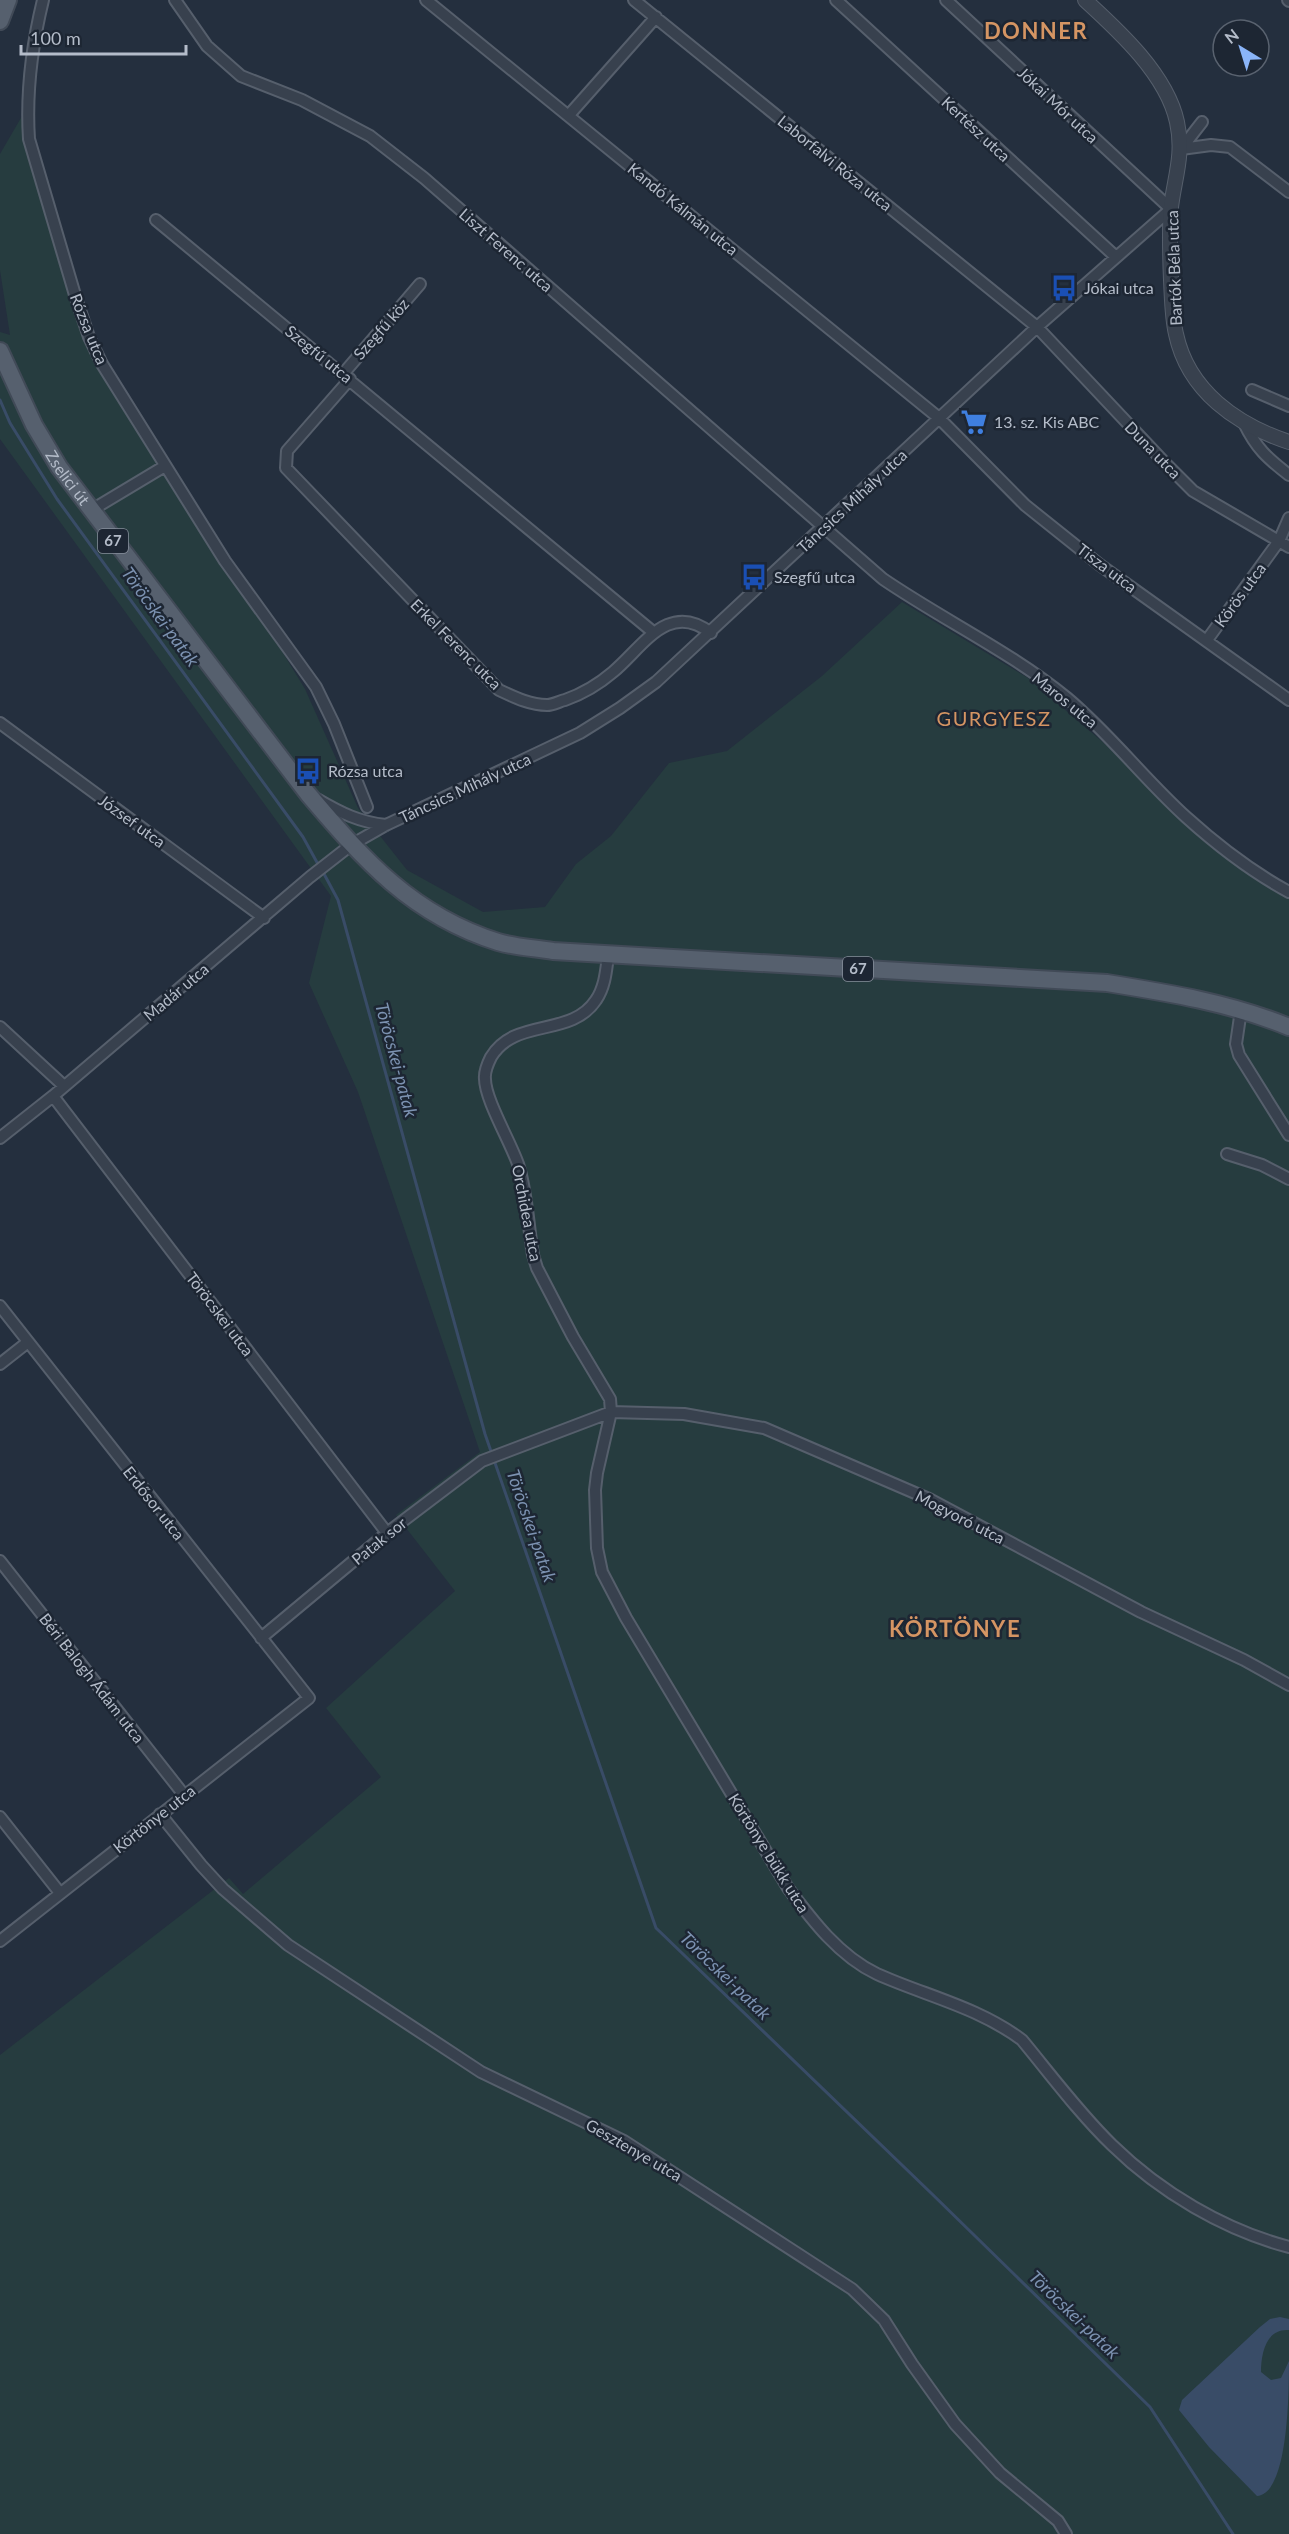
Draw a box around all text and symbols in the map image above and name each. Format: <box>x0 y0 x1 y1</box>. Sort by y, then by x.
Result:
district label: DONNER <box>984 17 1088 44</box>
scale bar <box>21 18 186 56</box>
north arrow <box>1211 18 1271 78</box>
text: N <box>1221 25 1242 47</box>
text: 100 m <box>30 27 81 49</box>
street label: Jókai Mór utca <box>1014 63 1102 147</box>
street label: Kertész utca <box>938 92 1015 165</box>
street label: Laborfalvi Róza utca <box>774 111 896 214</box>
street label: Kandó Kálmán utca <box>624 158 742 259</box>
street label: Liszt Ferenc utca <box>456 204 557 295</box>
street label: Bartók Béla utca <box>1162 210 1185 326</box>
bus stop icon: Jókai utca <box>1049 273 1079 303</box>
place label: Jókai utca <box>1084 278 1154 297</box>
street label: Rózsa utca <box>67 291 112 367</box>
street label: Szegfű köz <box>349 294 412 363</box>
street label: Szegfű utca <box>282 321 357 387</box>
supermarket icon: 13. sz. Kis ABC <box>959 407 989 437</box>
place label: 13. sz. Kis ABC <box>994 412 1100 431</box>
street label: Duna utca <box>1121 417 1185 482</box>
street label: Táncsics Mihály utca <box>793 445 910 556</box>
street label: Zselici út <box>42 447 94 509</box>
road number: 67 <box>98 529 128 553</box>
street label: Tisza utca <box>1074 539 1141 596</box>
street label: Körös utca <box>1210 559 1269 631</box>
water label: Töröcskei-patak <box>117 562 205 671</box>
bus stop icon: Szegfű utca <box>739 562 769 592</box>
place label: Szegfű utca <box>774 567 855 586</box>
street label: Erkel Ferenc utca <box>407 594 506 693</box>
street label: Maros utca <box>1029 668 1102 732</box>
district label: GURGYESZ <box>937 706 1051 730</box>
street label: Táncsics Mihály utca <box>396 749 534 826</box>
bus stop icon: Rózsa utca <box>293 756 323 786</box>
place label: Rózsa utca <box>328 761 403 780</box>
street label: József utca <box>95 790 169 851</box>
road number: 67 <box>843 957 873 981</box>
street label: Madár utca <box>139 959 212 1024</box>
water label: Töröcskei-patak <box>371 1000 423 1120</box>
street label: Orchidea utca <box>509 1163 546 1263</box>
street label: Töröcskei utca <box>183 1268 258 1359</box>
street label: Erdősor utca <box>120 1462 189 1543</box>
water label: Töröcskei-patak <box>502 1466 562 1585</box>
street label: Mogyoró utca <box>912 1486 1008 1547</box>
street label: Patak sor <box>347 1513 410 1568</box>
street label: Béri Balogh Ádám utca <box>36 1609 149 1746</box>
district label: KÖRTÖNYE <box>889 1615 1021 1642</box>
street label: Körtönye utca <box>109 1781 199 1857</box>
street label: Körtönye bükk utca <box>725 1789 814 1916</box>
water label: Töröcskei-patak <box>676 1926 776 2024</box>
street label: Gesztenye utca <box>583 2114 686 2185</box>
water label: Töröcskei-patak <box>1025 2265 1125 2363</box>

